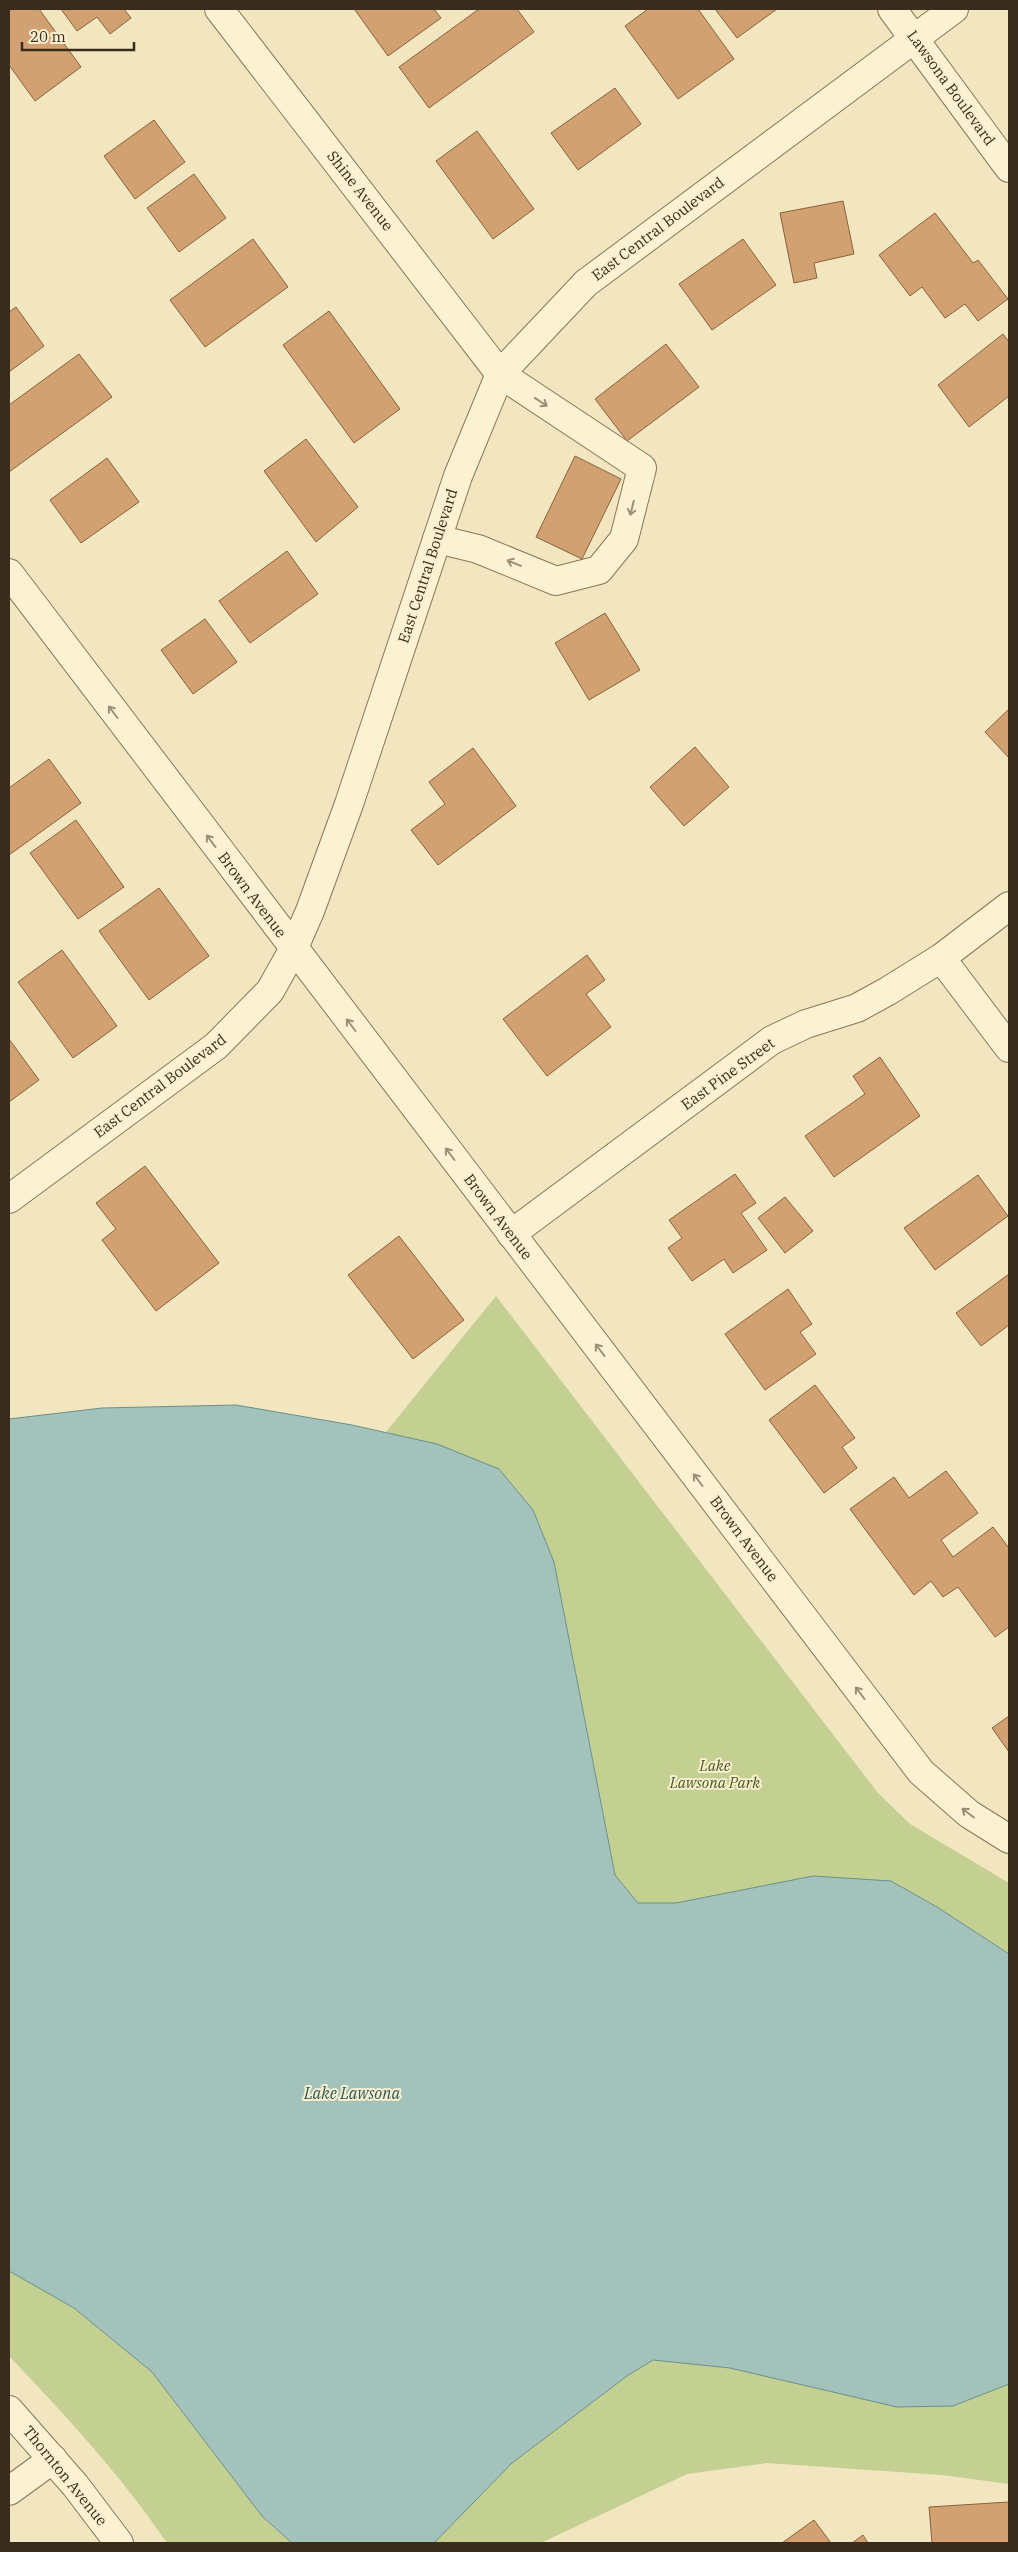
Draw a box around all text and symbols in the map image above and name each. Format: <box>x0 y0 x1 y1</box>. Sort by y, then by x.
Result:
scale bar <box>22 20 135 52</box>
street label: Lawsona Boulevard <box>903 26 1000 149</box>
text: 20 m <box>30 27 66 46</box>
street label: Shine Avenue <box>323 147 398 235</box>
street label: East Central Boulevard <box>588 172 728 285</box>
one-way arrow <box>533 397 547 407</box>
street label: East Central Boulevard <box>394 486 461 645</box>
one-way arrow <box>627 499 636 515</box>
one-way arrow <box>507 558 522 567</box>
one-way arrow <box>108 706 119 719</box>
one-way arrow <box>206 835 217 848</box>
street label: Brown Avenue <box>214 848 291 941</box>
one-way arrow <box>346 1018 356 1032</box>
street label: East Central Boulevard <box>90 1029 230 1142</box>
street label: East Pine Street <box>677 1033 778 1114</box>
one-way arrow <box>445 1147 455 1161</box>
street label: Brown Avenue <box>460 1170 537 1263</box>
one-way arrow <box>595 1343 605 1357</box>
one-way arrow <box>693 1474 704 1487</box>
street label: Brown Avenue <box>706 1492 783 1585</box>
one-way arrow <box>855 1686 865 1700</box>
park label: Lake Lawsona Park <box>669 1756 760 1792</box>
one-way arrow <box>961 1808 975 1818</box>
water label: Lake Lawsona <box>303 2083 400 2103</box>
street label: Thornton Avenue <box>19 2422 112 2530</box>

